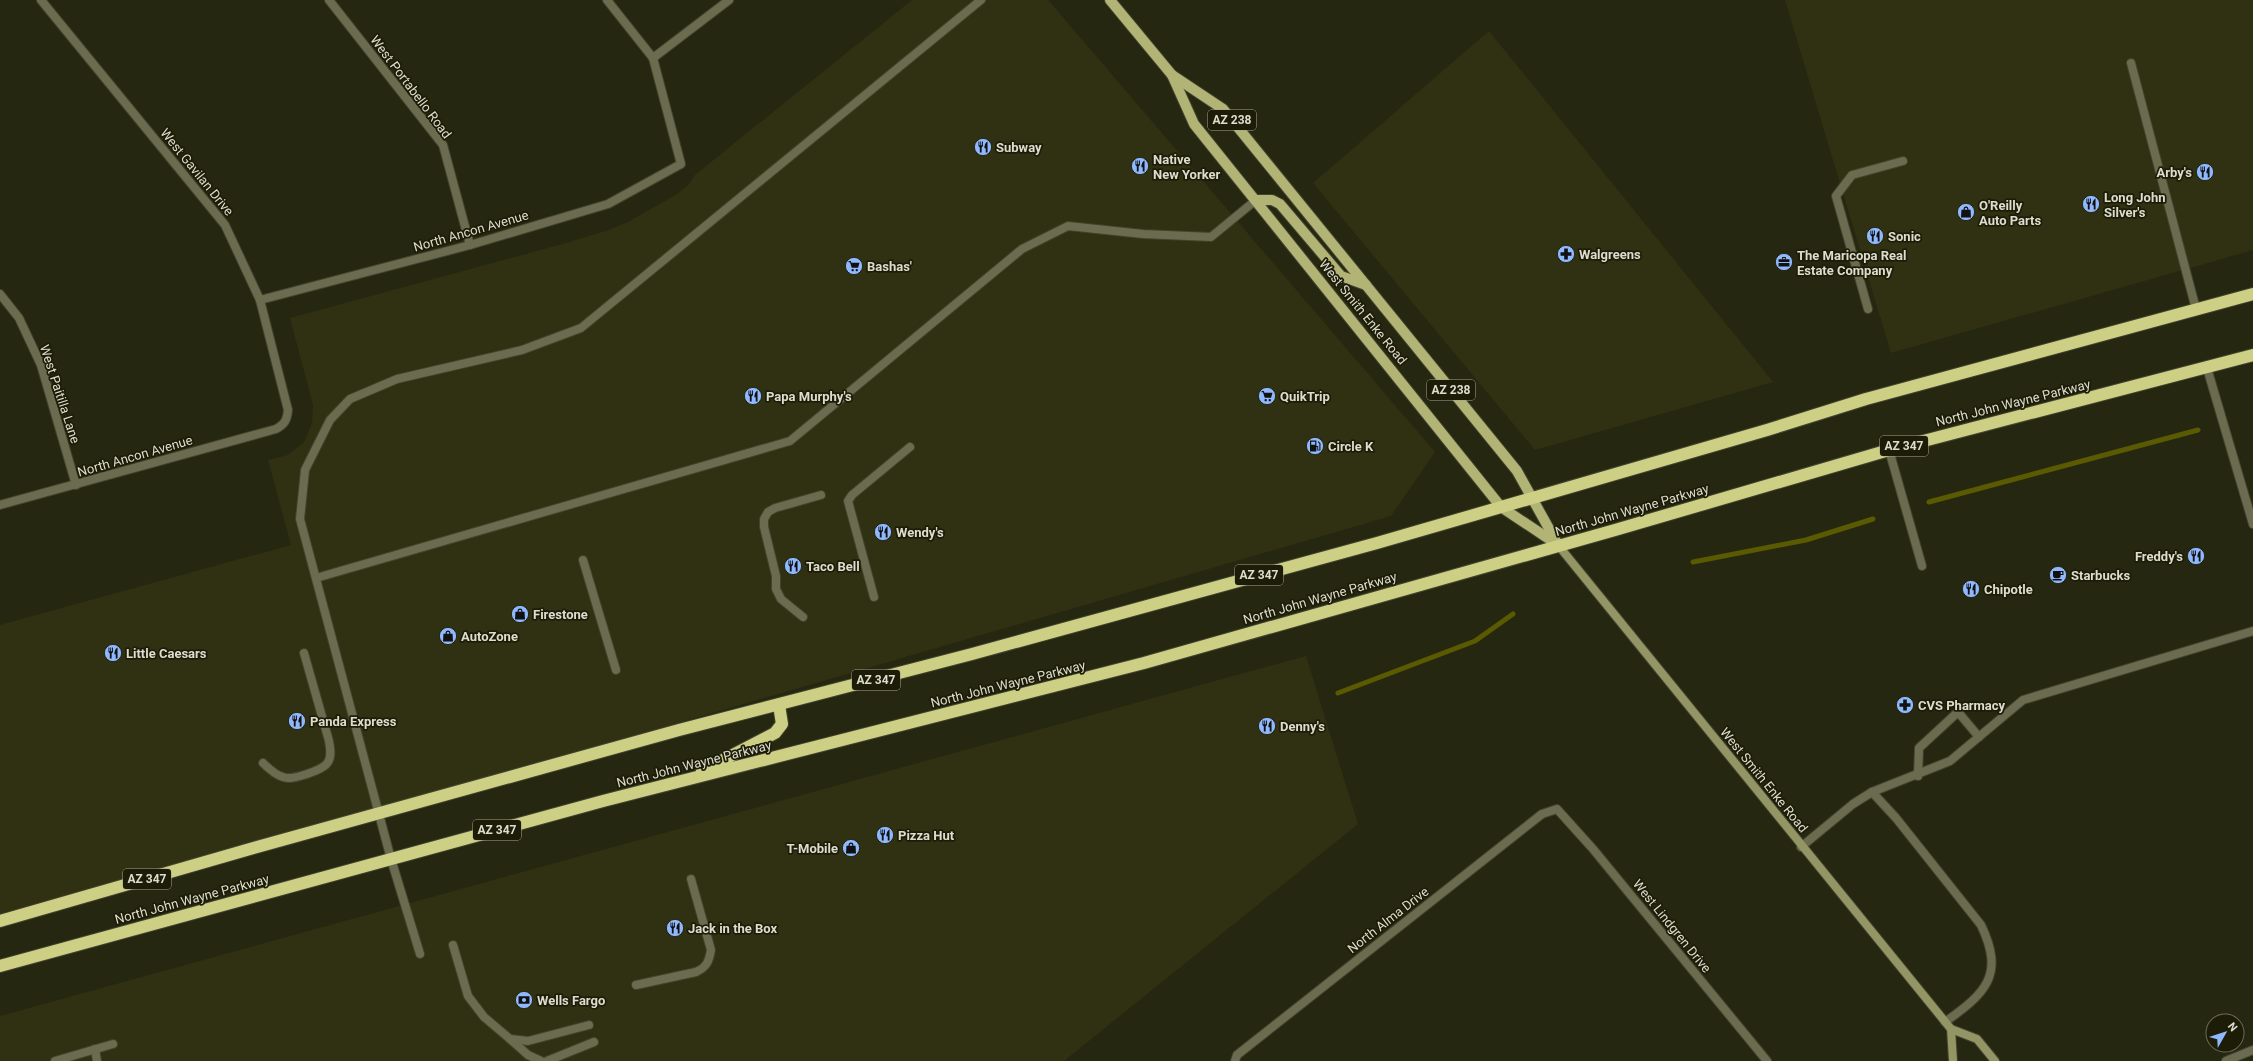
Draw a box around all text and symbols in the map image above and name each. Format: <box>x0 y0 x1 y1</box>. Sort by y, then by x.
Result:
street label: West Portabello Road <box>367 33 455 141</box>
road number: AZ 238 <box>1208 110 1256 130</box>
street label: West Gavilan Drive <box>157 125 237 219</box>
restaurant icon: Subway <box>973 137 993 157</box>
place label: Subway <box>996 140 1042 155</box>
place label: Native New Yorker <box>1153 152 1221 182</box>
restaurant icon: Native New Yorker <box>1130 156 1150 176</box>
restaurant icon: Arby's <box>2195 162 2215 182</box>
place label: Arby's <box>2156 165 2192 180</box>
place label: Long John Silver's <box>2104 190 2165 220</box>
restaurant icon: Long John Silver's <box>2081 194 2101 214</box>
place label: O'Reilly Auto Parts <box>1979 198 2041 228</box>
shop icon: O'Reilly Auto Parts <box>1956 202 1976 222</box>
street label: North Ancon Avenue <box>412 207 530 255</box>
restaurant icon: Sonic <box>1865 226 1885 246</box>
place label: Sonic <box>1888 229 1921 244</box>
pharmacy icon: Walgreens <box>1556 244 1576 264</box>
place label: Walgreens <box>1579 247 1641 262</box>
place label: The Maricopa Real Estate Company <box>1797 248 1906 278</box>
office icon: The Maricopa Real Estate Company <box>1774 252 1794 272</box>
supermarket icon: Bashas' <box>844 256 864 276</box>
street label: West Smith Enke Road <box>1316 257 1410 367</box>
place label: Bashas' <box>867 259 912 274</box>
street label: West Paitilla Lane <box>37 343 83 445</box>
street label: North John Wayne Parkway <box>1934 376 2092 430</box>
road number: AZ 238 <box>1427 380 1475 400</box>
restaurant icon: Papa Murphy's <box>743 386 763 406</box>
supermarket icon: QuikTrip <box>1257 386 1277 406</box>
place label: Papa Murphy's <box>766 389 852 404</box>
place label: QuikTrip <box>1280 389 1330 404</box>
street label: North Ancon Avenue <box>76 432 194 480</box>
fuel station icon: Circle K <box>1305 436 1325 456</box>
road number: AZ 347 <box>1880 436 1928 456</box>
place label: Circle K <box>1328 439 1374 454</box>
street label: North John Wayne Parkway <box>1553 481 1711 539</box>
restaurant icon: Wendy's <box>873 522 893 542</box>
place label: Wendy's <box>896 525 944 540</box>
restaurant icon: Freddy's <box>2186 546 2206 566</box>
place label: Freddy's <box>2135 549 2183 564</box>
restaurant icon: Taco Bell <box>783 556 803 576</box>
place label: Taco Bell <box>806 559 860 574</box>
road number: AZ 347 <box>1235 565 1283 585</box>
cafe icon: Starbucks <box>2048 565 2068 585</box>
place label: Starbucks <box>2071 568 2130 583</box>
street label: North John Wayne Parkway <box>1241 569 1399 627</box>
restaurant icon: Chipotle <box>1961 579 1981 599</box>
place label: Chipotle <box>1984 582 2033 597</box>
shop icon: Firestone <box>510 604 530 624</box>
place label: Firestone <box>533 607 588 622</box>
shop icon: AutoZone <box>438 626 458 646</box>
place label: AutoZone <box>461 629 518 644</box>
restaurant icon: Little Caesars <box>103 643 123 663</box>
place label: Little Caesars <box>126 646 207 661</box>
street label: North John Wayne Parkway <box>929 657 1087 711</box>
road number: AZ 347 <box>852 670 900 690</box>
pharmacy icon: CVS Pharmacy <box>1895 695 1915 715</box>
place label: CVS Pharmacy <box>1918 698 2006 713</box>
restaurant icon: Panda Express <box>287 711 307 731</box>
place label: Panda Express <box>310 714 397 729</box>
restaurant icon: Denny's <box>1257 716 1277 736</box>
place label: Denny's <box>1280 719 1325 734</box>
street label: West Smith Enke Road <box>1717 725 1811 835</box>
street label: North John Wayne Parkway <box>615 737 773 791</box>
road number: AZ 347 <box>473 820 521 840</box>
restaurant icon: Pizza Hut <box>875 825 895 845</box>
place label: Pizza Hut <box>898 828 955 843</box>
shop icon: T-Mobile <box>841 838 861 858</box>
place label: T-Mobile <box>787 841 838 856</box>
road number: AZ 347 <box>123 869 171 889</box>
street label: North John Wayne Parkway <box>113 871 271 927</box>
street label: West Lindgren Drive <box>1630 877 1714 976</box>
street label: North Alma Drive <box>1345 884 1432 956</box>
restaurant icon: Jack in the Box <box>665 918 685 938</box>
place label: Jack in the Box <box>688 921 778 936</box>
bank icon: Wells Fargo <box>514 990 534 1010</box>
place label: Wells Fargo <box>537 993 605 1008</box>
north arrow <box>2205 1013 2245 1053</box>
text: N <box>2225 1020 2240 1034</box>

